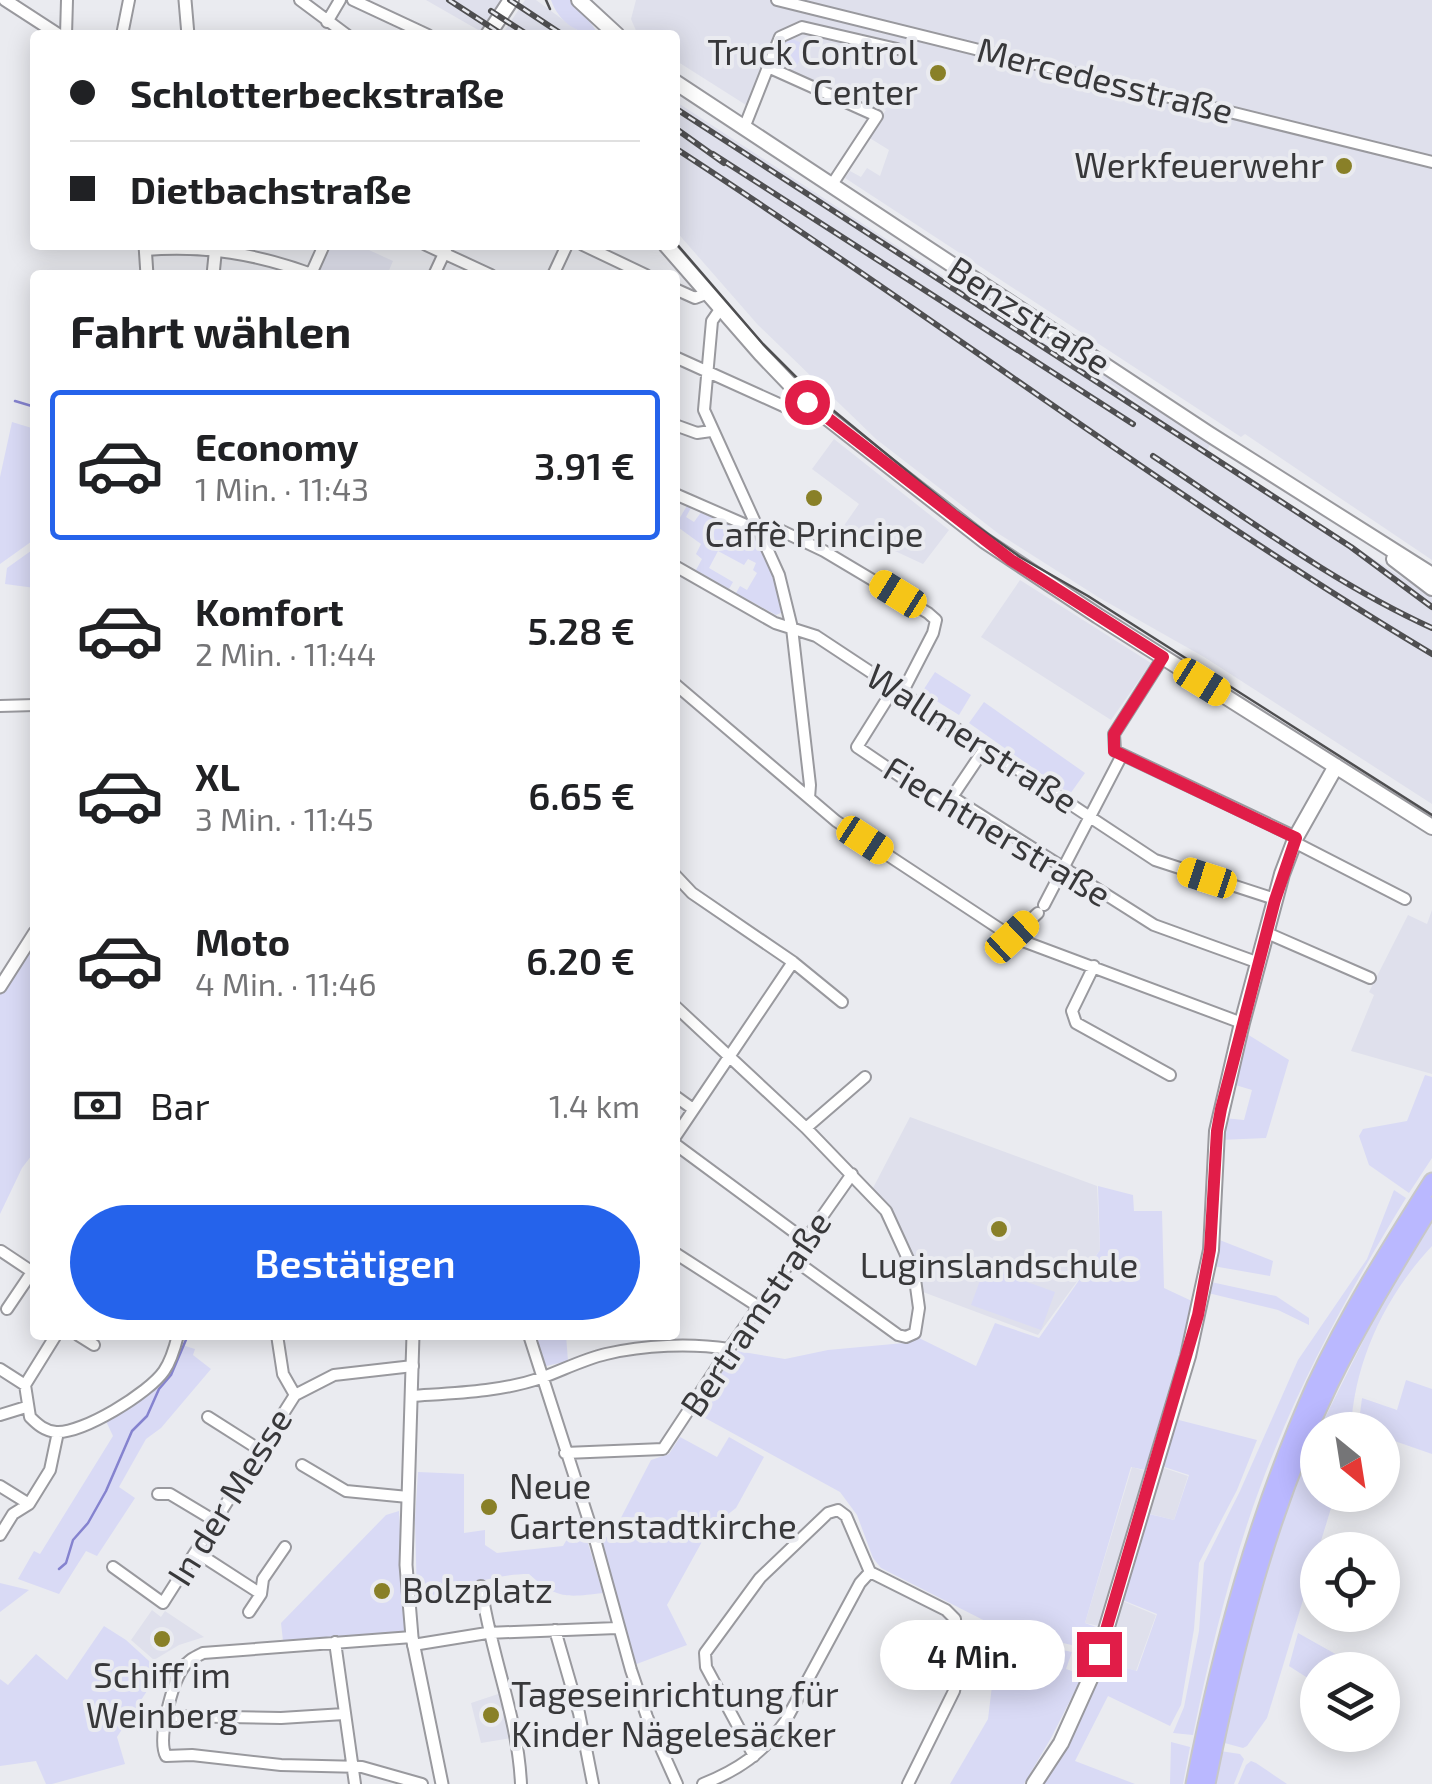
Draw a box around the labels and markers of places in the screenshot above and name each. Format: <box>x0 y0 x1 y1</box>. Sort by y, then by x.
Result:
place label: Truck Control Center <box>707 30 919 112</box>
marker: Truck Control Center <box>927 62 949 84</box>
place label: Werkfeuerwehr <box>1074 143 1324 185</box>
marker: Werkfeuerwehr <box>1333 155 1355 177</box>
marker: Caffè Principe <box>803 487 825 509</box>
place label: Caffè Principe <box>705 512 923 554</box>
marker: Luginslandschule <box>988 1218 1010 1240</box>
place label: Luginslandschule <box>860 1243 1138 1285</box>
place label: Neue Gartenstadtkirche <box>509 1464 797 1546</box>
marker: Neue Gartenstadtkirche <box>478 1496 500 1518</box>
place label: Bolzplatz <box>402 1568 553 1610</box>
marker: Bolzplatz <box>371 1580 393 1602</box>
marker: Schiff im Weinberg <box>151 1628 173 1650</box>
place label: Schiff im Weinberg <box>86 1653 238 1735</box>
place label: Tageseinrichtung für Kinder Nägelesäcker <box>511 1672 839 1754</box>
marker: Tageseinrichtung für Kinder Nägelesäcker <box>480 1704 502 1726</box>

